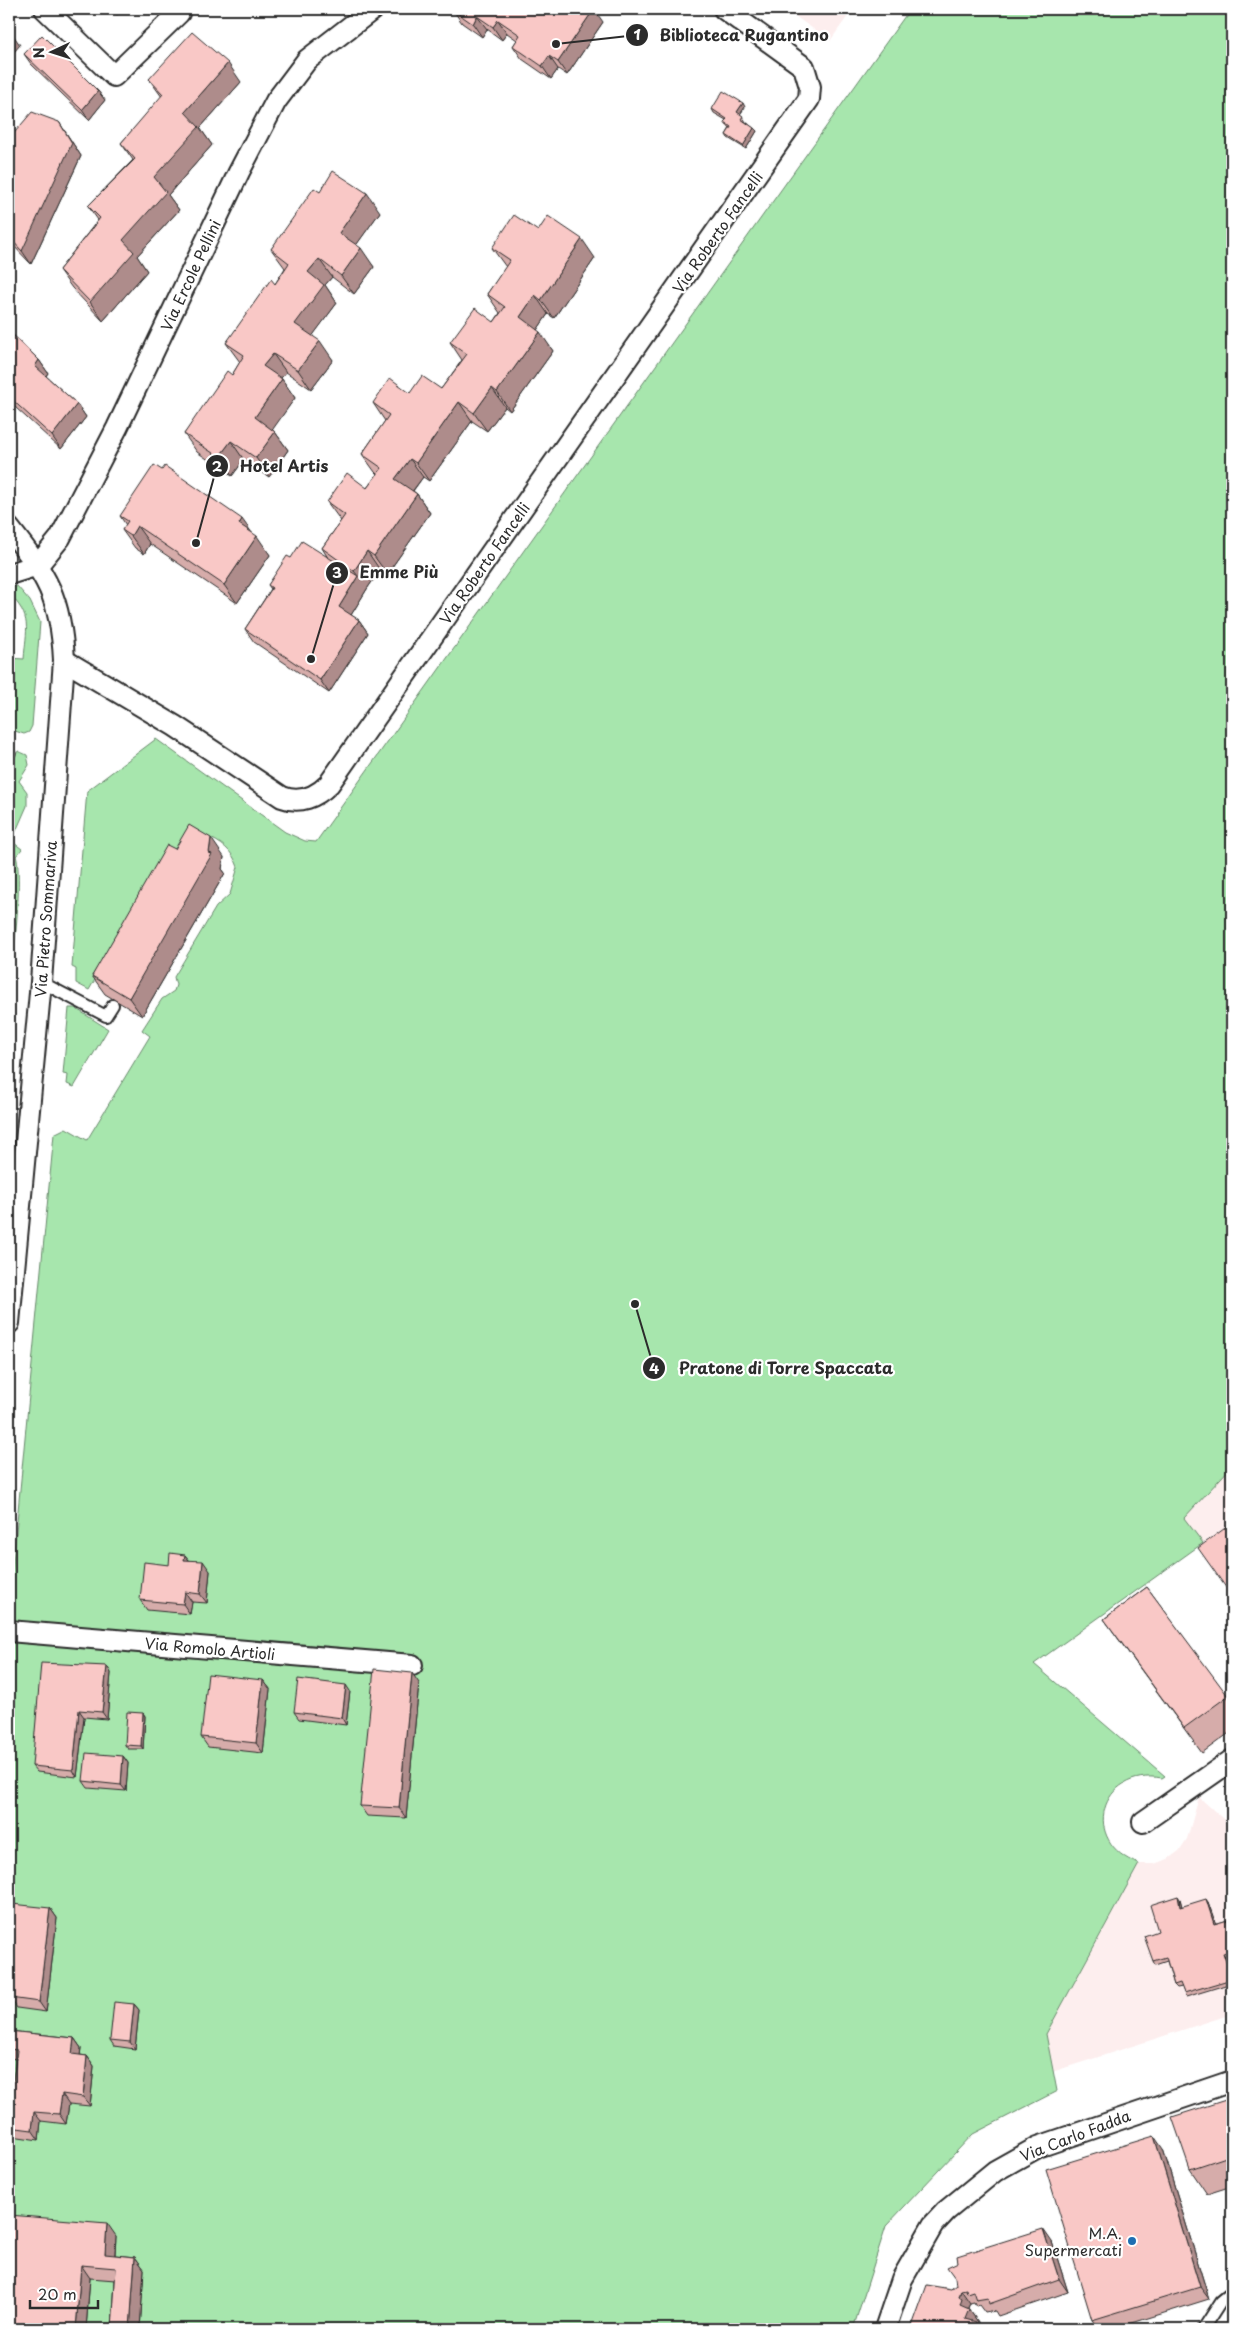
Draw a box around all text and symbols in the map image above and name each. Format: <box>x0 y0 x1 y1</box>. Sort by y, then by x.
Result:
callout: Biblioteca Rugantino <box>625 20 839 51</box>
text: 1 <box>633 22 641 45</box>
text: Biblioteca Rugantino <box>659 22 829 46</box>
north arrow <box>28 28 78 78</box>
text: N <box>28 47 49 59</box>
street label: Via Roberto Fancelli <box>666 166 768 298</box>
street label: Via Ercole Pellini <box>154 215 226 335</box>
callout: Hotel Artis <box>204 451 338 482</box>
text: Hotel Artis <box>240 453 329 477</box>
text: 2 <box>212 454 223 477</box>
street label: Via Roberto Fancelli <box>433 497 535 629</box>
callout: Emme Più <box>324 557 449 588</box>
text: Emme Più <box>360 559 438 583</box>
text: 3 <box>332 560 342 583</box>
street label: Via Pietro Sommariva <box>28 839 62 998</box>
callout: Pratone di Torre Spaccata <box>642 1353 904 1384</box>
text: Pratone di Torre Spaccata <box>679 1355 893 1379</box>
text: 4 <box>649 1356 659 1379</box>
street label: Via Romolo Artioli <box>144 1631 276 1665</box>
street label: Via Carlo Fadda <box>1016 2103 1134 2167</box>
place label: M.A. Supermercati <box>1025 2221 1122 2261</box>
marker: M.A. Supermercati <box>1126 2235 1138 2247</box>
scale bar <box>30 2278 98 2310</box>
text: 20 m <box>38 2282 77 2305</box>

